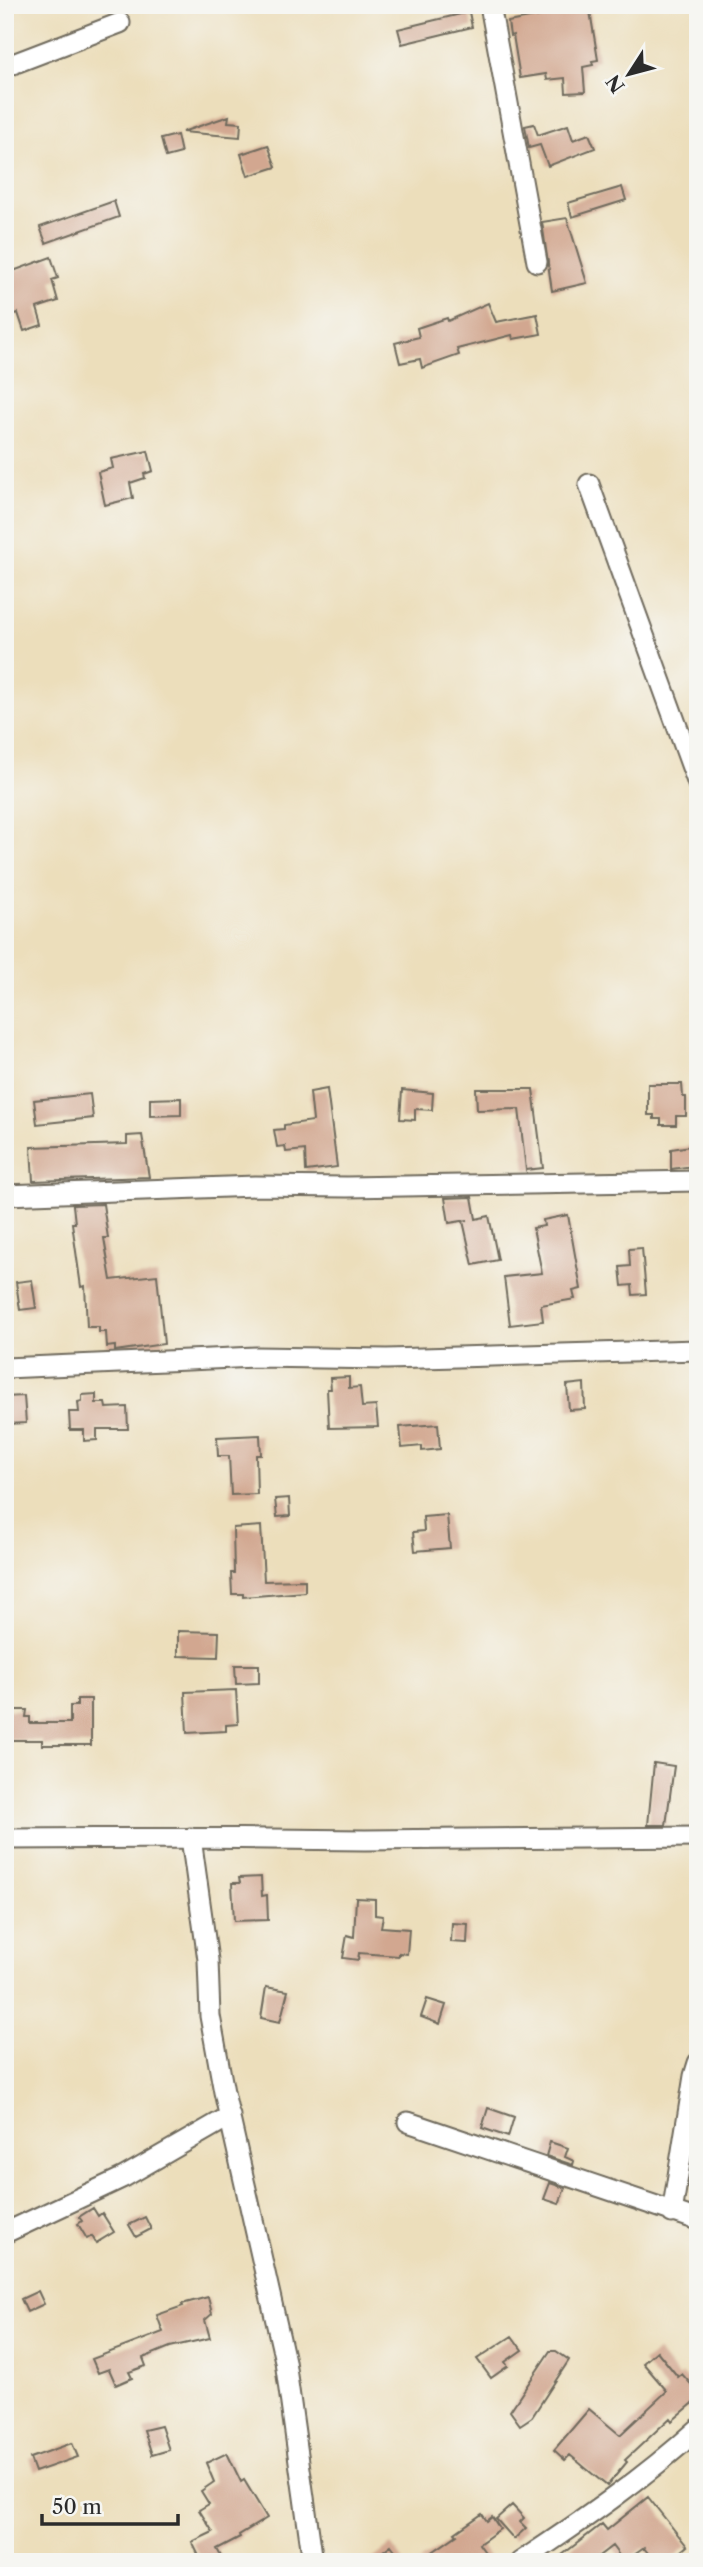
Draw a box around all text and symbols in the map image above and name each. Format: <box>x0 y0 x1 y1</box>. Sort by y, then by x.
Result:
north arrow <box>594 38 664 108</box>
text: N <box>601 70 630 97</box>
scale bar <box>42 2483 178 2527</box>
text: 50 m <box>52 2494 102 2519</box>

